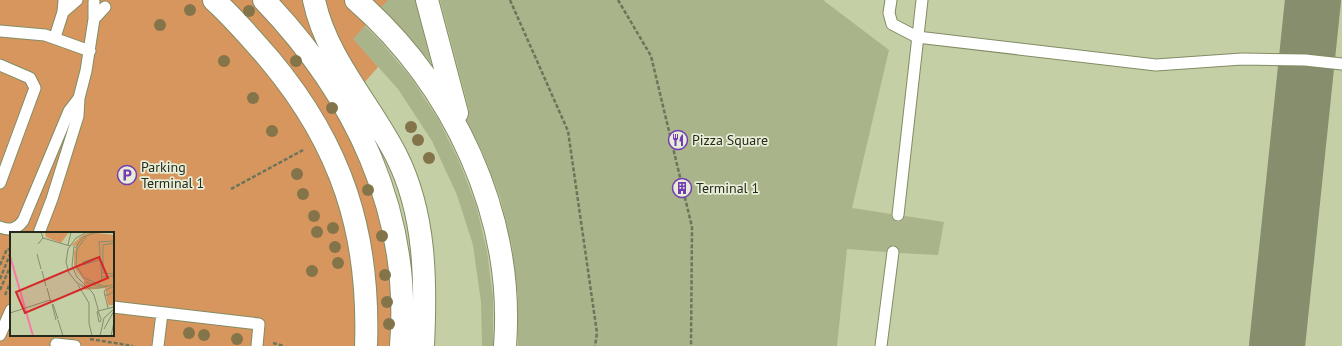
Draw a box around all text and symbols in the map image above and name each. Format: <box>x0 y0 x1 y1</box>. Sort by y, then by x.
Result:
restaurant icon: Pizza Square <box>667 129 689 151</box>
place label: Pizza Square <box>692 131 768 149</box>
place label: Parking Terminal 1 <box>141 158 204 192</box>
parking icon: Parking Terminal 1 <box>116 164 138 186</box>
building icon: Terminal 1 <box>671 177 693 199</box>
place label: Terminal 1 <box>696 179 759 197</box>
inset map <box>10 232 114 336</box>

